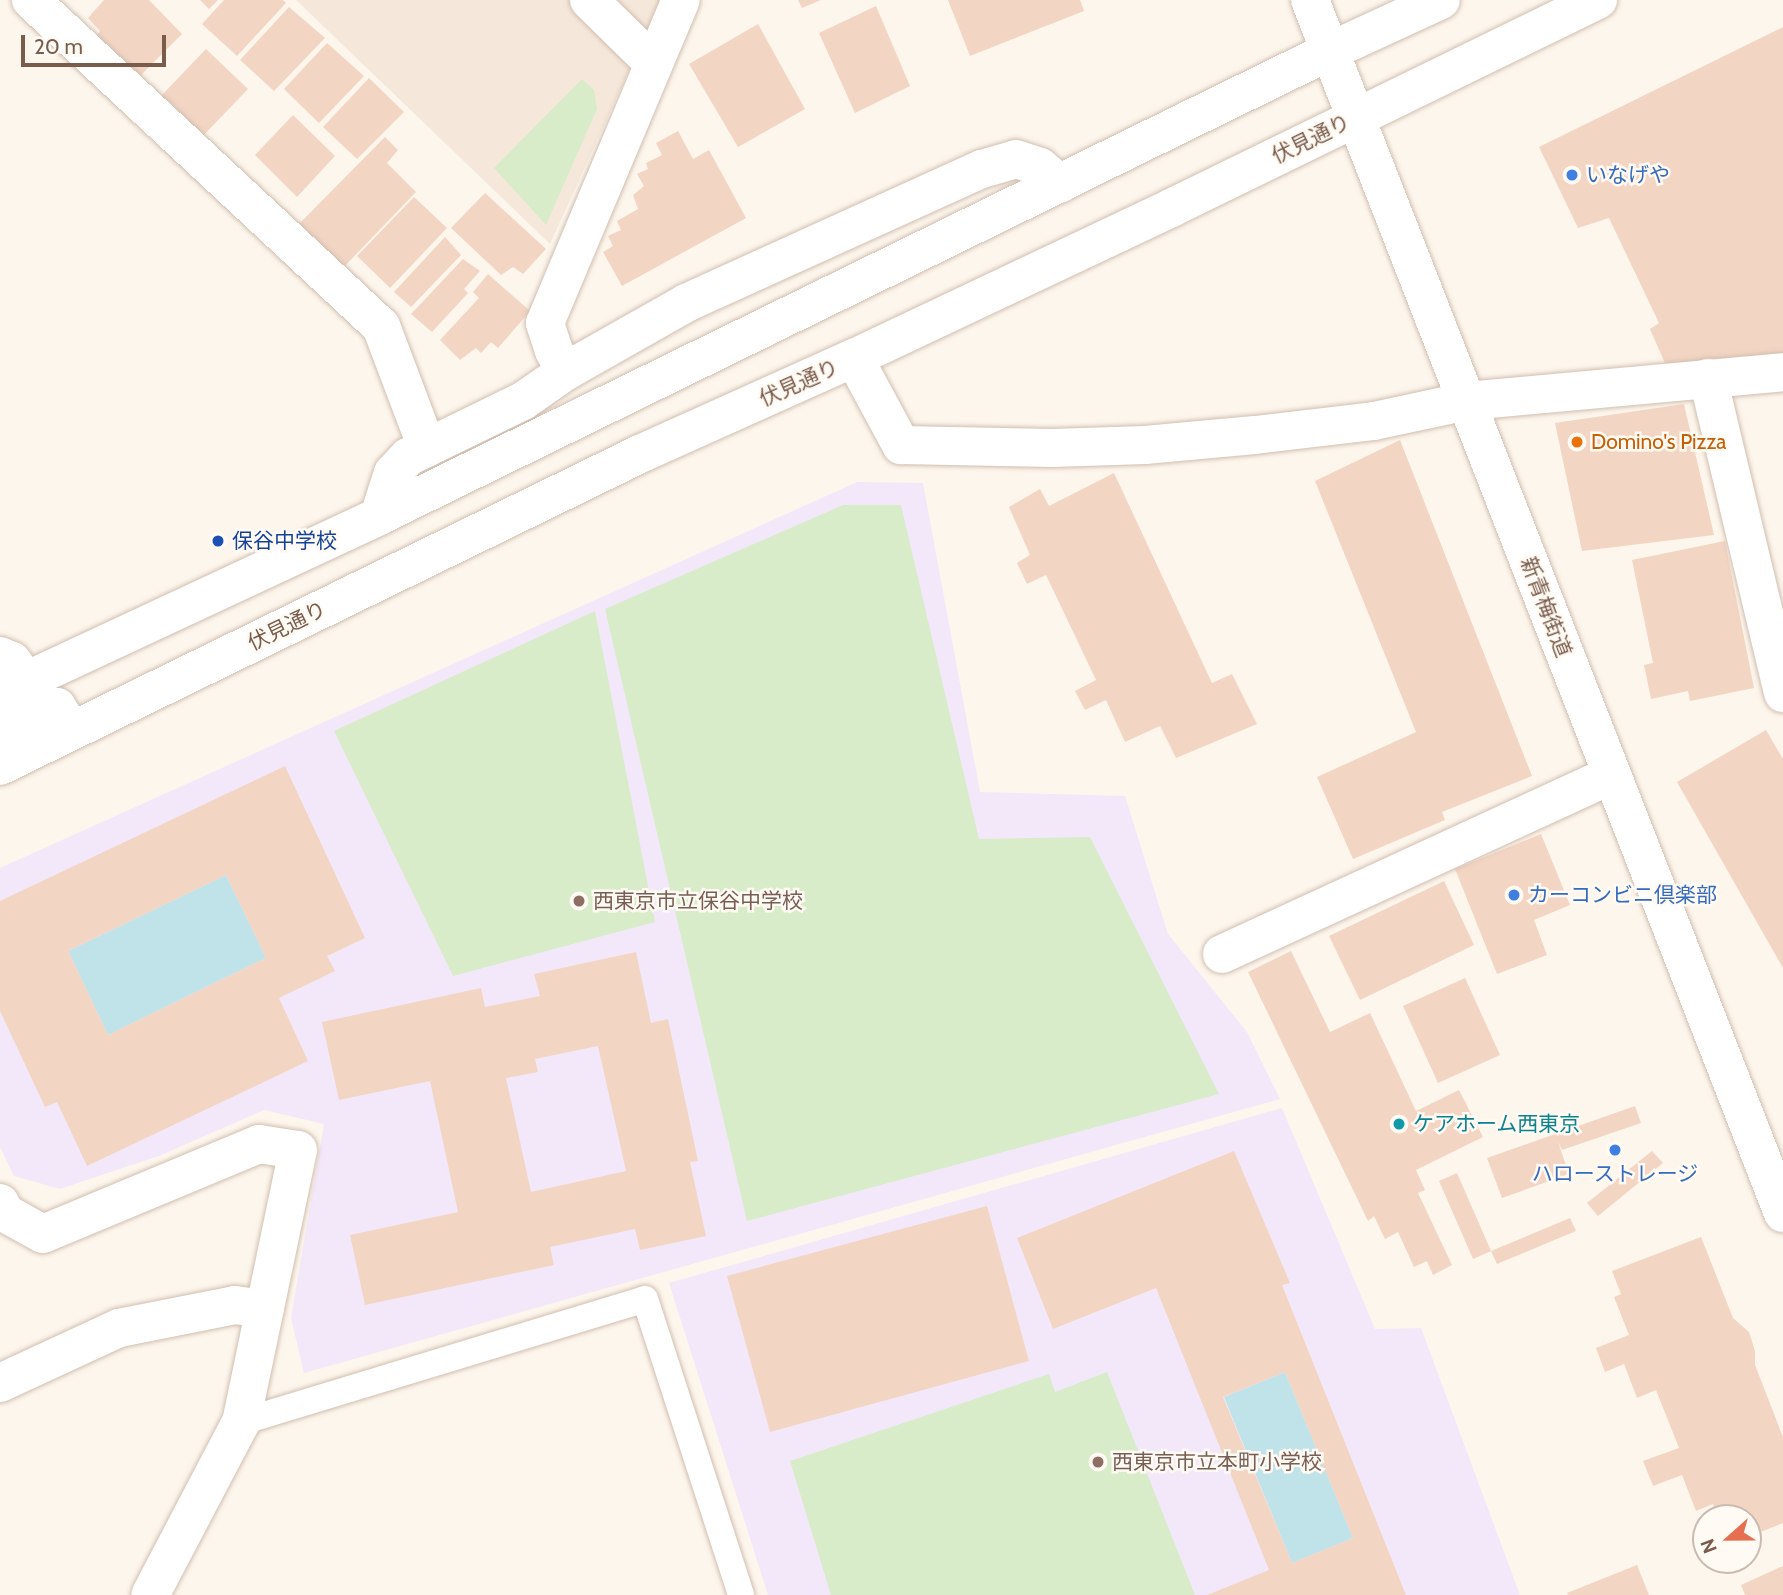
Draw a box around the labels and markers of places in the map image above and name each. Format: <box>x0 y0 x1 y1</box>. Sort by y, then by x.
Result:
place label: いなげや <box>1586 162 1670 188</box>
marker: いなげや <box>1564 167 1580 183</box>
place label: Domino's Pizza <box>1591 429 1726 455</box>
marker: Domino's Pizza <box>1569 434 1585 450</box>
place label: 保谷中学校 <box>232 528 337 554</box>
marker: 保谷中学校 <box>210 533 226 549</box>
place label: カーコンビニ倶楽部 <box>1528 882 1717 908</box>
marker: カーコンビニ倶楽部 <box>1506 887 1522 903</box>
place label: 西東京市立保谷中学校 <box>593 888 803 914</box>
marker: 西東京市立保谷中学校 <box>571 893 587 909</box>
place label: ケアホーム西東京 <box>1413 1111 1581 1137</box>
marker: ケアホーム西東京 <box>1391 1116 1407 1132</box>
marker: ハローストレージ <box>1607 1142 1623 1158</box>
place label: ハローストレージ <box>1531 1161 1699 1187</box>
place label: 西東京市立本町小学校 <box>1112 1449 1322 1475</box>
marker: 西東京市立本町小学校 <box>1090 1454 1106 1470</box>

